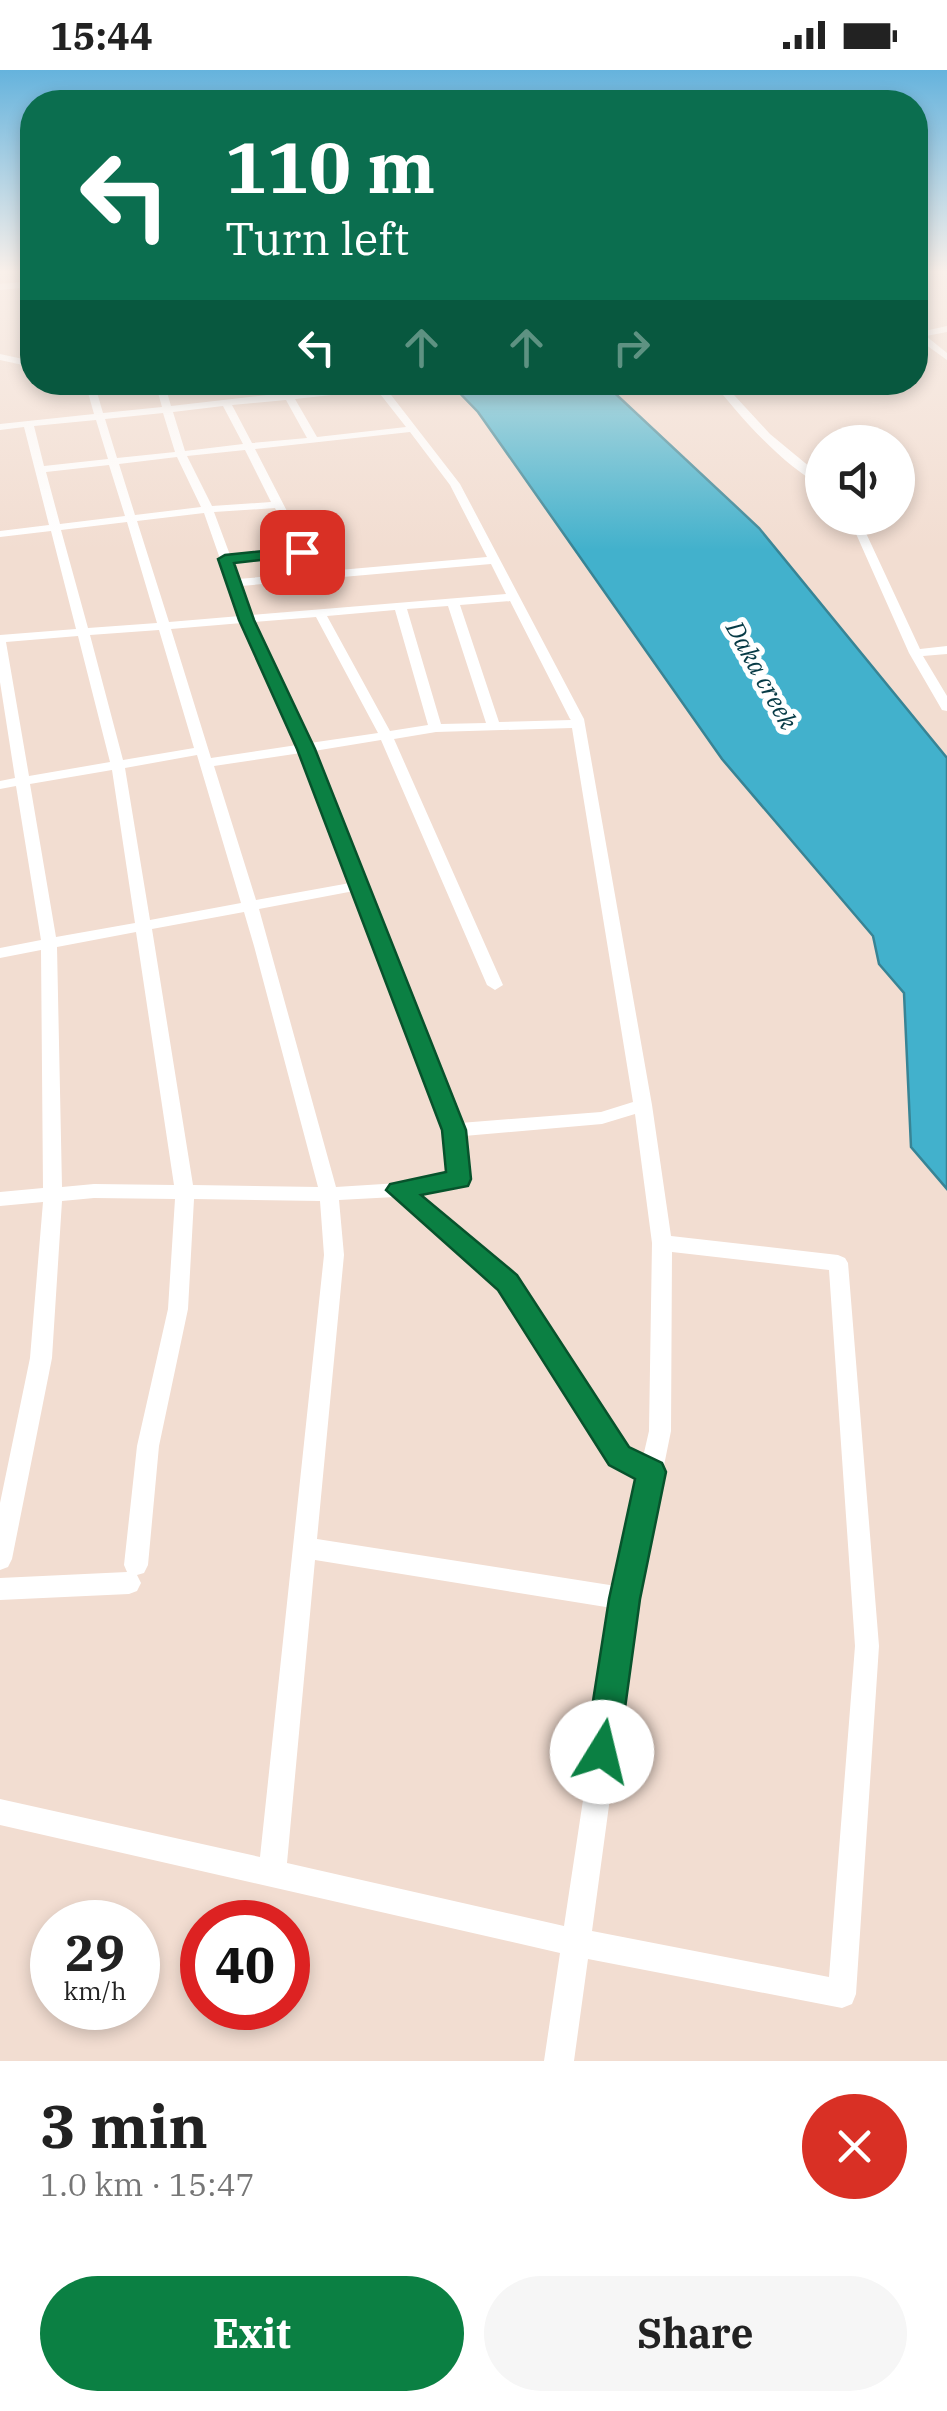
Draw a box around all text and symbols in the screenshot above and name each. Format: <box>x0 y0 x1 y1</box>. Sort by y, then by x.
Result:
text: 15:44 <box>50 11 153 60</box>
text: 110 m <box>225 121 435 212</box>
icon: left <box>60 130 190 260</box>
text: Turn left <box>225 209 409 267</box>
icon: left <box>289 320 344 375</box>
icon: ahead <box>394 320 449 375</box>
icon: ahead <box>499 320 554 375</box>
icon: right <box>604 320 659 375</box>
map controls <box>805 425 915 535</box>
button: sound <box>805 425 915 535</box>
pin <box>260 510 345 595</box>
icon: arrive <box>275 525 330 580</box>
water label: Daka creek <box>719 614 806 736</box>
position arrow <box>550 1700 654 1804</box>
speed limit sign: 40 <box>180 1900 310 2030</box>
text: 29 <box>65 1920 125 1985</box>
text: km/h <box>63 1974 127 2007</box>
text: 3 min <box>40 2086 208 2165</box>
button: close <box>802 2094 907 2199</box>
text: 1.0 km · 15:47 <box>40 2163 255 2205</box>
button: Exit <box>40 2276 464 2391</box>
button: Share <box>484 2276 907 2391</box>

